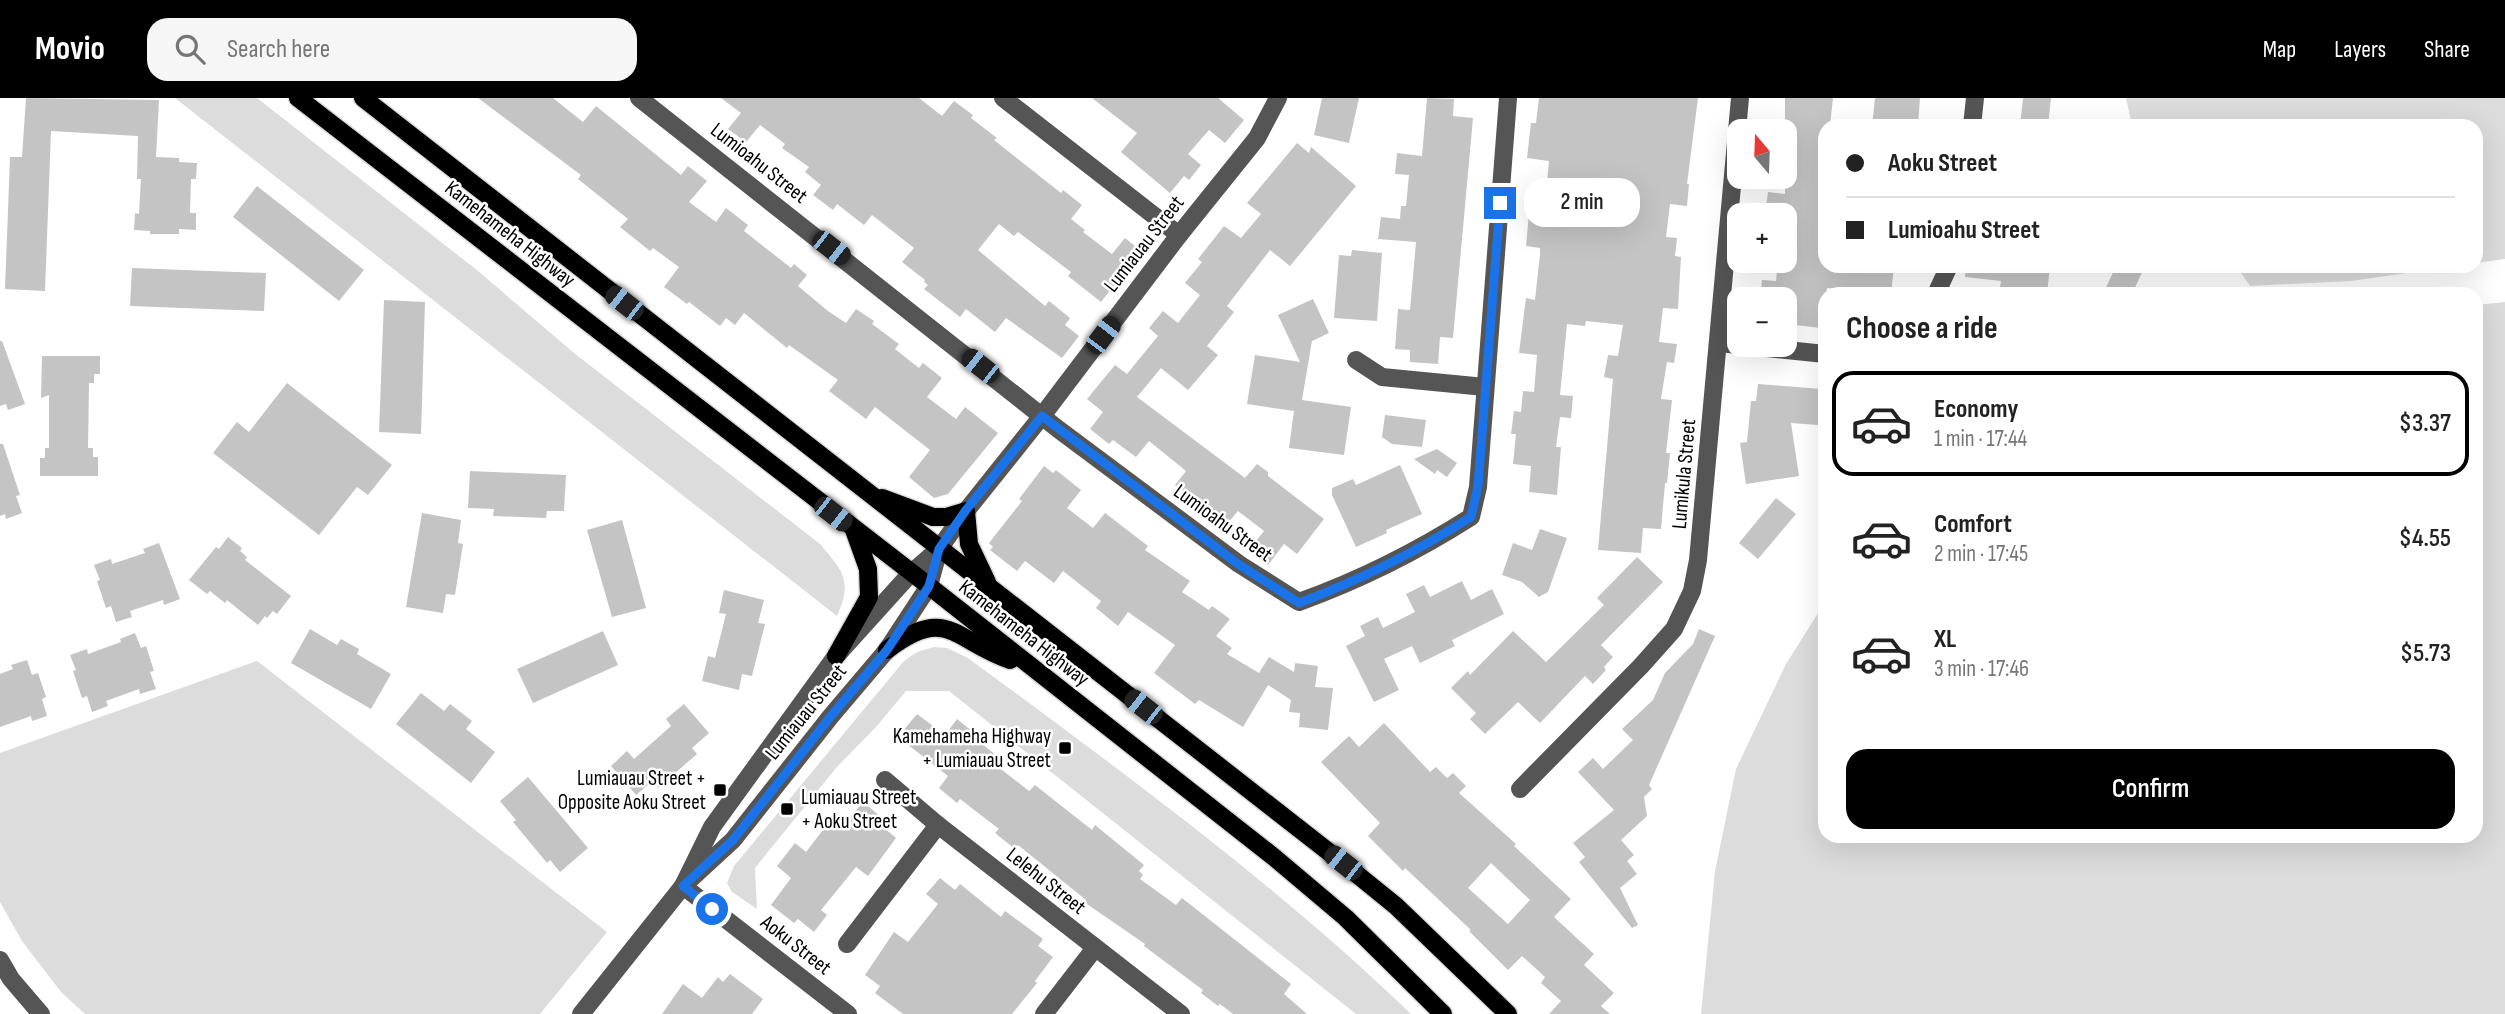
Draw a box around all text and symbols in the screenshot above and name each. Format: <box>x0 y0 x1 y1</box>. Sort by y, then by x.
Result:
search box <box>147 18 637 81</box>
text: Movio <box>35 29 105 69</box>
icon: search <box>171 30 209 68</box>
text: Search here <box>227 34 330 65</box>
text: Map <box>2263 35 2296 64</box>
text: Layers <box>2334 35 2386 64</box>
text: Share <box>2424 35 2470 64</box>
street label: Lumioahu Street <box>706 117 812 209</box>
north arrow <box>1727 119 1797 189</box>
map controls <box>1727 119 1797 357</box>
text: Aoku Street <box>1888 148 1997 179</box>
street label: Kamehameha Highway <box>440 175 580 293</box>
callout: 2 min <box>1524 178 1640 228</box>
route end <box>1484 187 1516 219</box>
text: 2 min <box>1560 188 1604 216</box>
street label: Lumiauau Street <box>1099 191 1189 297</box>
button: + <box>1727 203 1797 273</box>
text: Lumioahu Street <box>1888 215 2040 246</box>
car <box>808 227 855 269</box>
car <box>601 282 648 324</box>
button: − <box>1727 287 1797 357</box>
text: Choose a ride <box>1846 309 1998 348</box>
car <box>1082 312 1125 358</box>
car <box>957 345 1004 387</box>
icon: car <box>1850 392 1913 455</box>
text: Economy <box>1934 394 2018 425</box>
text: $3.37 <box>2399 408 2451 439</box>
street label: Lumikula Street <box>1667 418 1701 530</box>
text: 1 min · 17:44 <box>1934 425 2027 453</box>
street label: Lumioahu Street <box>1169 479 1277 567</box>
car <box>810 493 857 535</box>
icon: car <box>1850 507 1913 570</box>
text: Comfort <box>1934 509 2012 540</box>
text: $4.55 <box>2399 523 2451 554</box>
text: 2 min · 17:45 <box>1934 540 2028 568</box>
street label: Kamehameha Highway <box>954 574 1094 692</box>
icon: car <box>1850 622 1913 685</box>
text: XL <box>1934 624 1956 655</box>
text: $5.73 <box>2400 638 2451 669</box>
text: 3 min · 17:46 <box>1934 655 2029 683</box>
street label: Lumiauau Street <box>760 659 852 765</box>
car <box>1120 686 1167 728</box>
place label: Kamehameha Highway + Lumiauau Street <box>893 724 1051 773</box>
marker: Kamehameha Highway + Lumiauau Street <box>1057 740 1073 756</box>
button: Confirm <box>1846 749 2455 829</box>
place label: Lumiauau Street + Opposite Aoku Street <box>558 766 706 815</box>
marker: Lumiauau Street + Opposite Aoku Street <box>712 782 728 798</box>
place label: Lumiauau Street + Aoku Street <box>801 785 916 834</box>
marker: Lumiauau Street + Aoku Street <box>779 801 795 817</box>
street label: Lelehu Street <box>1001 842 1091 920</box>
car <box>1320 842 1367 884</box>
route start <box>696 893 728 925</box>
street label: Aoku Street <box>755 909 836 980</box>

